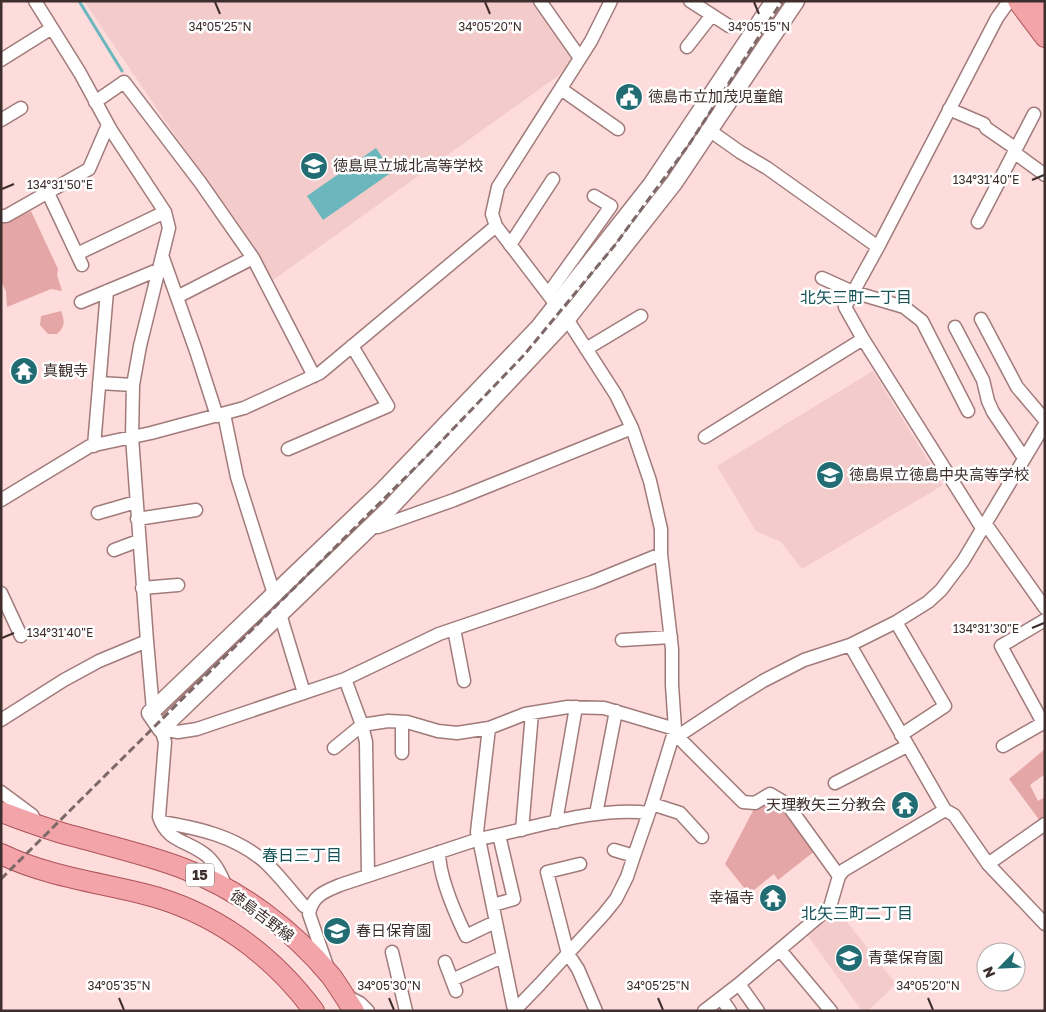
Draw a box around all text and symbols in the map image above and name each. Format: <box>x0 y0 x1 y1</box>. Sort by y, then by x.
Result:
text: 34°05'25"N <box>188 19 252 34</box>
text: 34°05'20"N <box>458 19 522 34</box>
text: 34°05'15"N <box>728 19 790 34</box>
public building icon: 徳島市立加茂児童館 <box>614 82 644 112</box>
place label: 徳島市立加茂児童館 <box>648 87 783 105</box>
school or university icon: 徳島県立城北高等学校 <box>299 151 329 181</box>
place label: 徳島県立城北高等学校 <box>333 156 483 174</box>
text: 134°31'40"E <box>953 172 1019 187</box>
text: 134°31'50"E <box>27 177 93 192</box>
district label: 北矢三町一丁目 <box>800 287 912 307</box>
temple icon: 真観寺 <box>9 356 39 386</box>
place label: 真観寺 <box>43 361 88 379</box>
school or university icon: 徳島県立徳島中央高等学校 <box>815 460 845 490</box>
place label: 徳島県立徳島中央高等学校 <box>849 465 1029 483</box>
text: 134°31'30"E <box>953 621 1019 636</box>
text: 134°31'40"E <box>27 625 93 640</box>
temple icon: 天理教矢三分教会 <box>890 790 920 820</box>
place label: 天理教矢三分教会 <box>766 795 886 813</box>
district label: 春日三丁目 <box>262 845 342 865</box>
road number: 15 <box>186 864 214 886</box>
temple icon: 幸福寺 <box>758 883 788 913</box>
street label: 徳島吉野線 <box>227 885 298 945</box>
place label: 幸福寺 <box>709 888 754 906</box>
district label: 北矢三町二丁目 <box>801 903 913 923</box>
school or university icon: 春日保育園 <box>322 916 352 946</box>
place label: 春日保育園 <box>356 921 431 939</box>
north arrow <box>976 942 1026 992</box>
school or university icon: 青葉保育園 <box>834 943 864 973</box>
place label: 青葉保育園 <box>868 948 943 966</box>
text: N <box>979 964 999 981</box>
text: 34°05'35"N <box>87 978 151 993</box>
text: 34°05'30"N <box>357 978 421 993</box>
text: 34°05'25"N <box>626 978 690 993</box>
text: 34°05'20"N <box>896 978 960 993</box>

